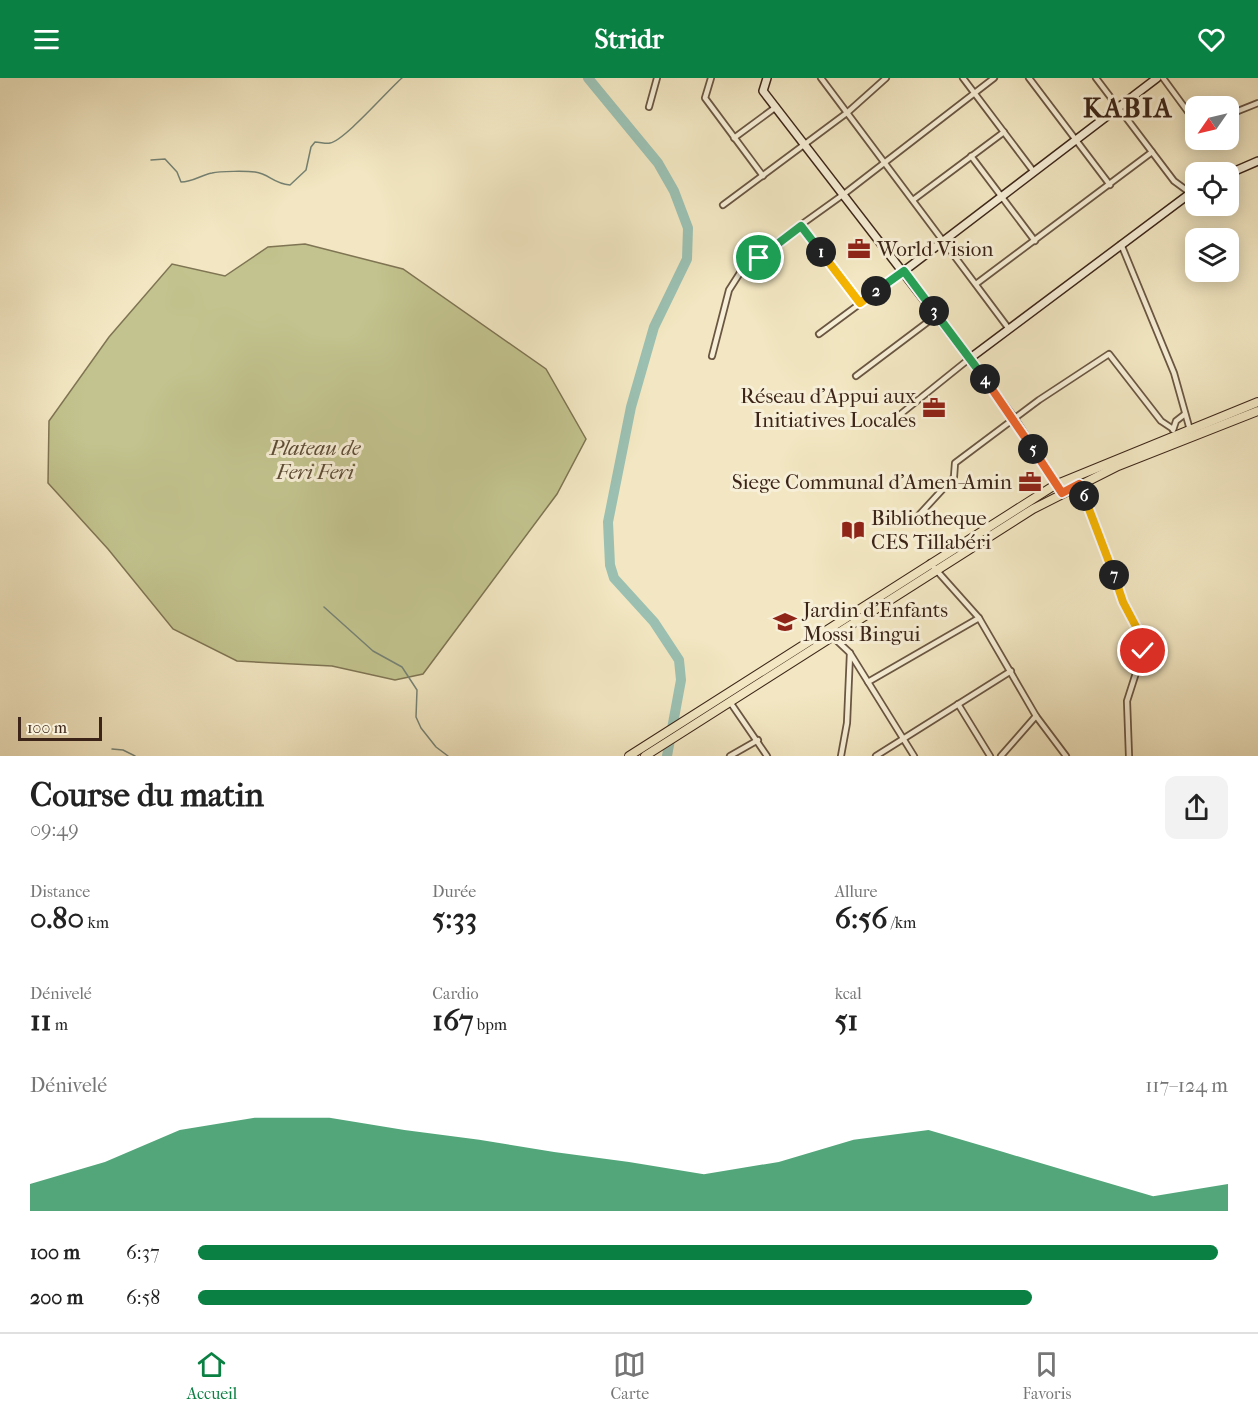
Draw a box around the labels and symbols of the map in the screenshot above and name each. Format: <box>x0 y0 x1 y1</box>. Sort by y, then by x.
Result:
district label: KABIA <box>1083 92 1173 124</box>
north arrow <box>1185 96 1239 150</box>
pin <box>733 232 784 283</box>
office icon: World Vision <box>846 236 872 262</box>
pin: 1 <box>806 237 836 267</box>
place label: World Vision <box>876 237 993 261</box>
pin: 2 <box>861 276 891 306</box>
pin: 3 <box>919 296 949 326</box>
pin: 4 <box>970 364 1000 394</box>
place label: Réseau d'Appui aux Initiatives Locales <box>740 384 916 432</box>
office icon: Réseau d'Appui aux Initiatives Locales <box>921 395 947 421</box>
pin: 5 <box>1018 434 1048 464</box>
park label: Plateau de Feri Feri <box>269 436 361 484</box>
office icon: Siege Communal d'Amen-Amin <box>1017 469 1043 495</box>
place label: Siege Communal d'Amen-Amin <box>732 470 1012 494</box>
pin: 6 <box>1069 481 1099 511</box>
place label: Bibliotheque CES Tillabéri <box>871 506 991 554</box>
library icon: Bibliotheque CES Tillabéri <box>840 517 866 543</box>
pin: 7 <box>1099 560 1129 590</box>
place label: Jardin d’Enfants Mossi Bingui <box>801 598 948 646</box>
school or university icon: Jardin d’Enfants Mossi Bingui <box>772 609 798 635</box>
pin <box>1117 625 1168 676</box>
scale bar <box>18 714 102 742</box>

